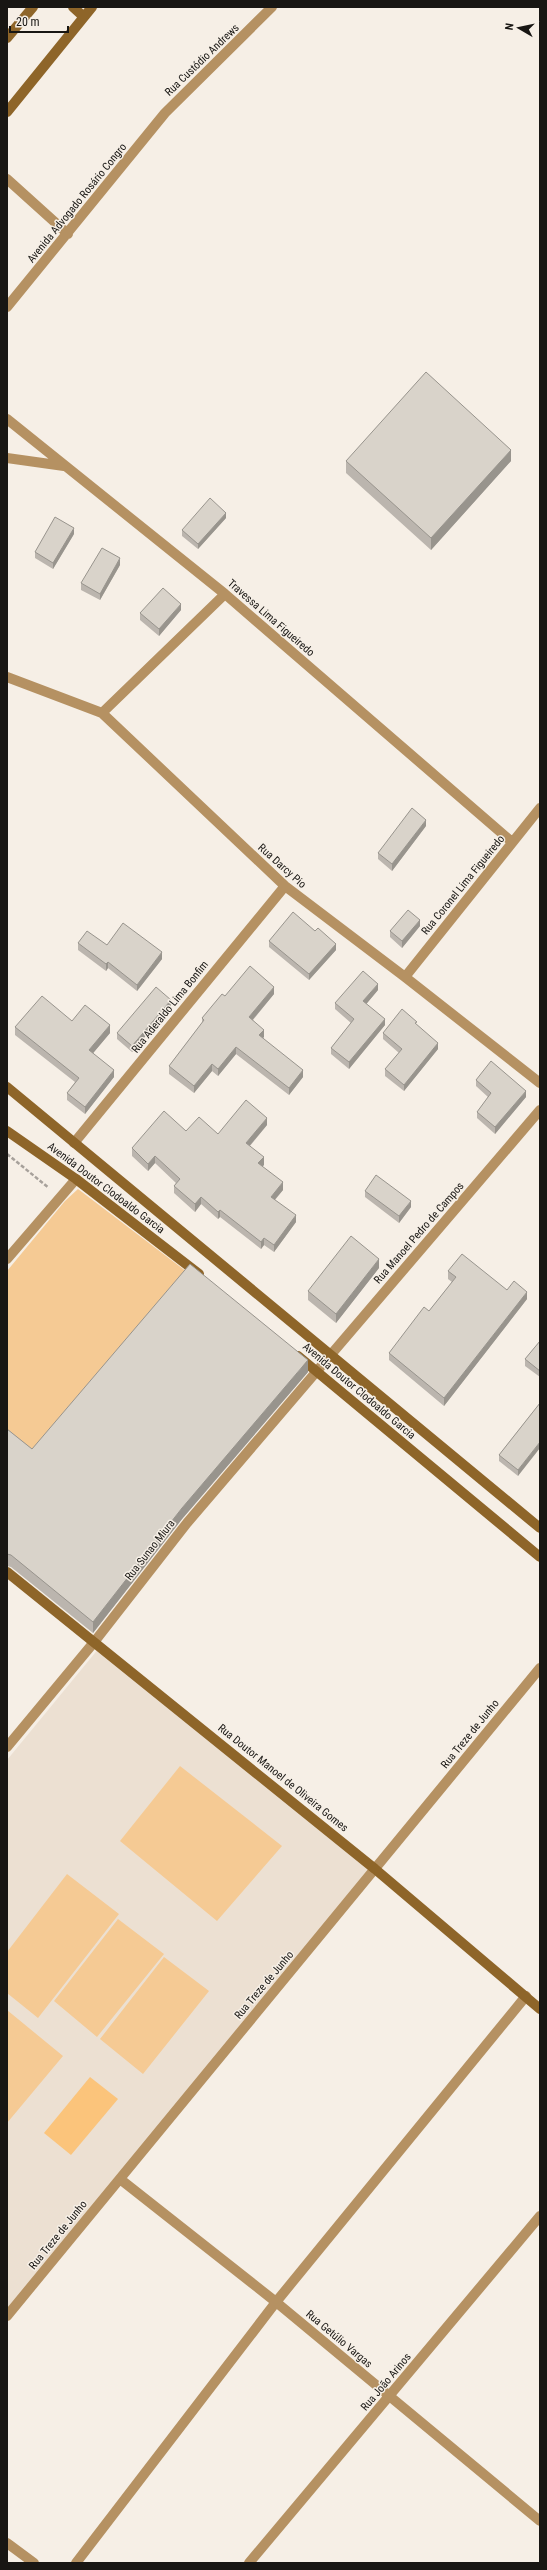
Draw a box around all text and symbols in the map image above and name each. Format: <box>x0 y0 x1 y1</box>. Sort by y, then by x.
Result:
scale bar <box>10 8 68 34</box>
north arrow <box>499 8 539 48</box>
text: 20 m <box>16 15 40 29</box>
street label: Rua Custódio Andrews <box>162 21 242 99</box>
text: N <box>503 22 517 31</box>
street label: Avenida Advogado Rosário Congro <box>25 140 130 265</box>
street label: Travessa Lima Figueiredo <box>225 577 317 660</box>
street label: Rua Coronel Lima Figueiredo <box>419 832 508 937</box>
street label: Rua Darcy Pio <box>255 841 309 891</box>
street label: Rua Aderaldo Lima Bonfim <box>129 958 211 1056</box>
street label: Avenida Doutor Clodoaldo Garcia <box>45 1140 167 1236</box>
street label: Rua Manoel Pedro de Campos <box>371 1180 467 1286</box>
street label: Avenida Doutor Clodoaldo Garcia <box>300 1340 418 1442</box>
street label: Rua Sunao Miura <box>122 1517 178 1583</box>
street label: Rua Treze de Junho <box>438 1697 502 1771</box>
street label: Rua Doutor Manoel de Oliveira Gomes <box>215 1721 351 1835</box>
street label: Rua Treze de Junho <box>232 1948 297 2022</box>
street label: Rua Treze de Junho <box>26 2198 90 2272</box>
street label: Rua Getúlio Vargas <box>303 2308 375 2370</box>
street label: Rua João Arinos <box>358 2351 414 2413</box>

